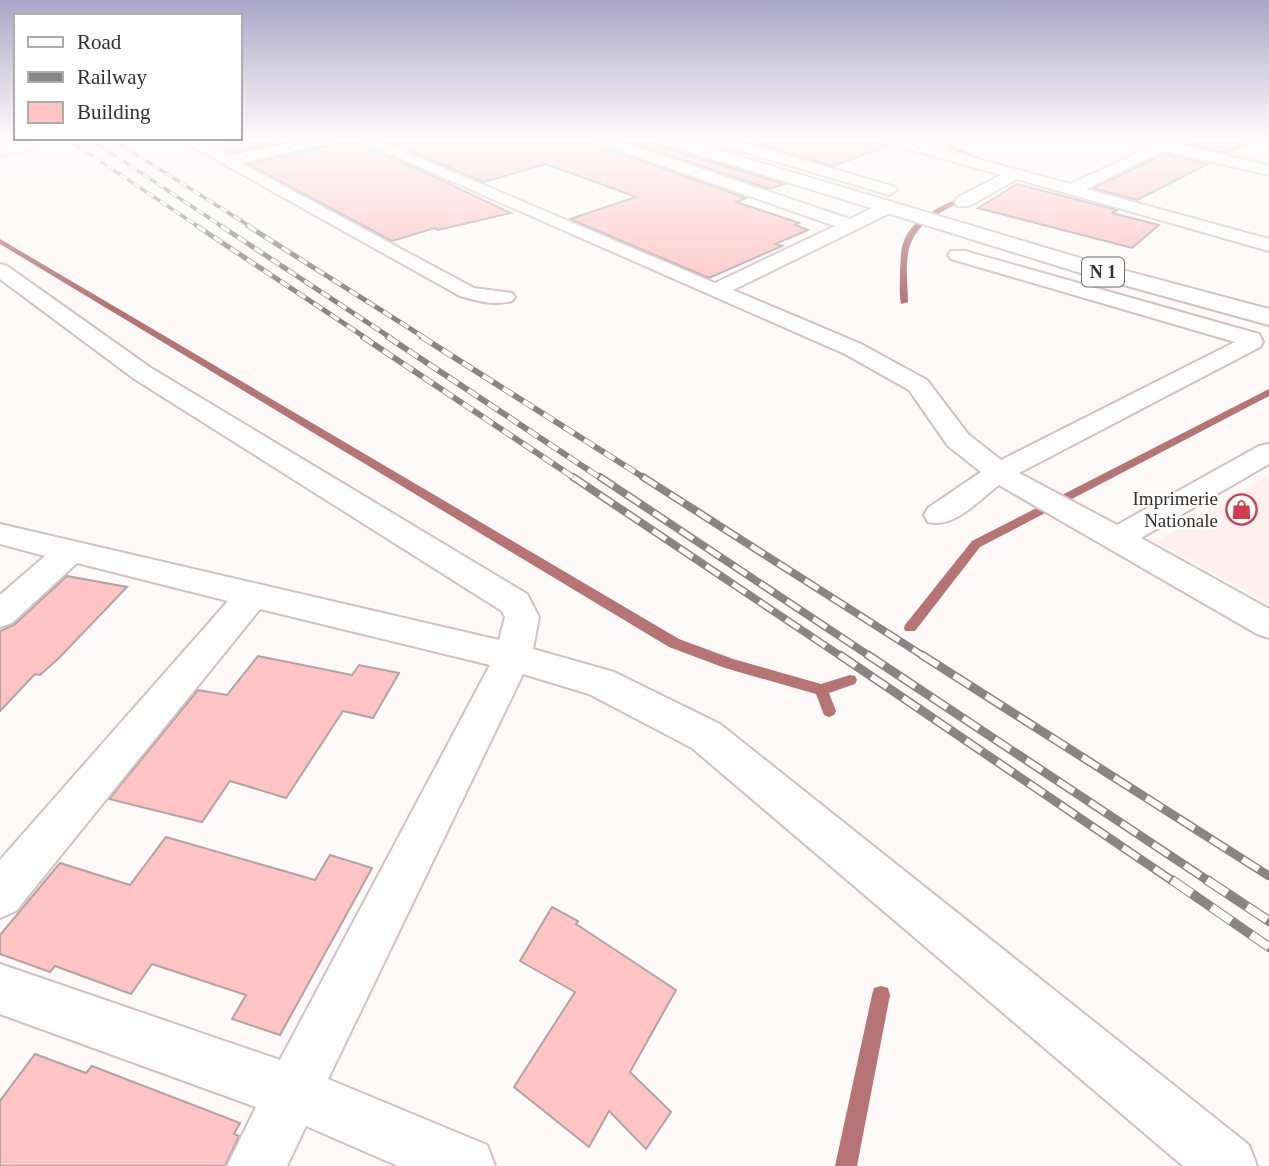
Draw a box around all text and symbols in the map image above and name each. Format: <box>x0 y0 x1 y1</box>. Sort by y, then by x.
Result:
legend <box>14 14 242 140</box>
text: Road <box>77 30 122 54</box>
text: Railway <box>77 65 147 89</box>
text: Building <box>77 100 151 124</box>
road number: N 1 <box>1082 258 1124 286</box>
place label: Imprimerie Nationale <box>1133 488 1218 531</box>
shop icon: Imprimerie Nationale <box>1224 492 1258 526</box>

